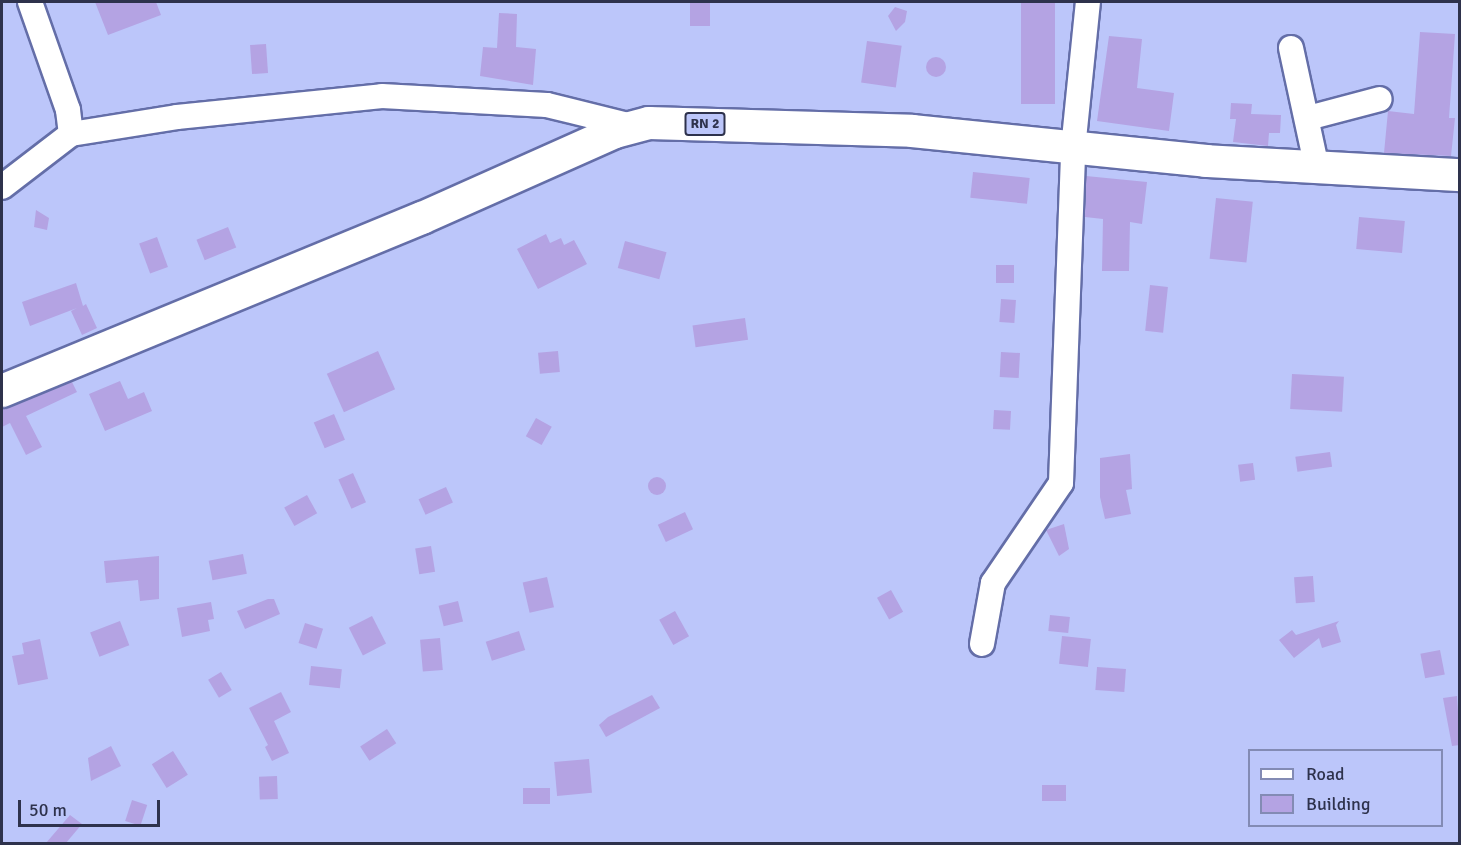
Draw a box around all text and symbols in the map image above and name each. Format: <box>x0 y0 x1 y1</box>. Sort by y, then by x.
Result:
road number: RN 2 <box>684 113 726 135</box>
legend <box>1248 749 1443 827</box>
text: Road <box>1306 763 1345 785</box>
scale bar <box>21 788 164 826</box>
text: Building <box>1306 793 1370 815</box>
text: 50 m <box>29 799 67 821</box>

